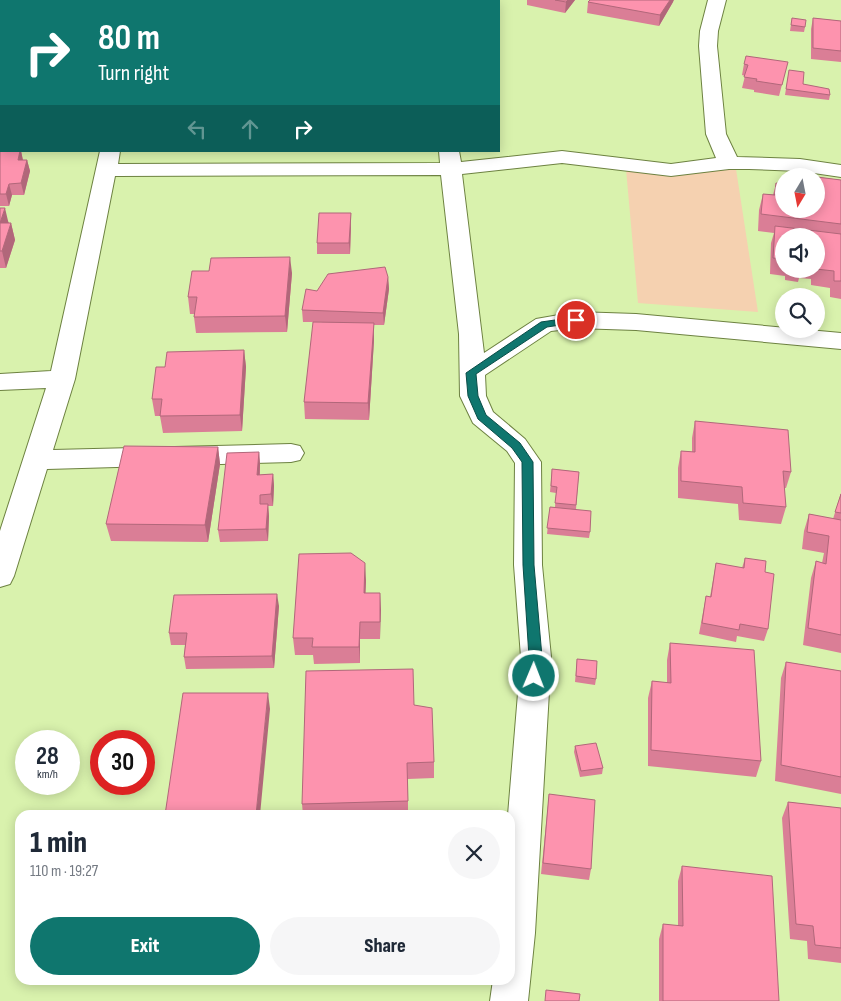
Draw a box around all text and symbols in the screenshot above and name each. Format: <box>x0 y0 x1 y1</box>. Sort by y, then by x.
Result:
text: 80 m <box>98 17 160 60</box>
icon: right <box>15 20 80 85</box>
text: Turn right <box>98 60 169 87</box>
icon: left <box>183 115 211 143</box>
icon: ahead <box>236 115 264 143</box>
icon: right <box>289 115 317 143</box>
north arrow <box>775 168 825 218</box>
map controls <box>775 168 825 338</box>
button: sound <box>775 228 825 278</box>
button: search <box>775 288 825 338</box>
pin <box>555 299 597 341</box>
icon: arrive <box>562 306 590 334</box>
position arrow <box>507 649 559 701</box>
speed limit sign: 30 <box>90 730 155 795</box>
text: 28 <box>36 741 59 772</box>
text: km/h <box>37 767 58 782</box>
text: 1 min <box>30 825 87 861</box>
button: close <box>448 827 500 879</box>
text: 110 m · 19:27 <box>30 862 98 881</box>
button: Exit <box>30 917 260 975</box>
button: Share <box>270 917 500 975</box>

